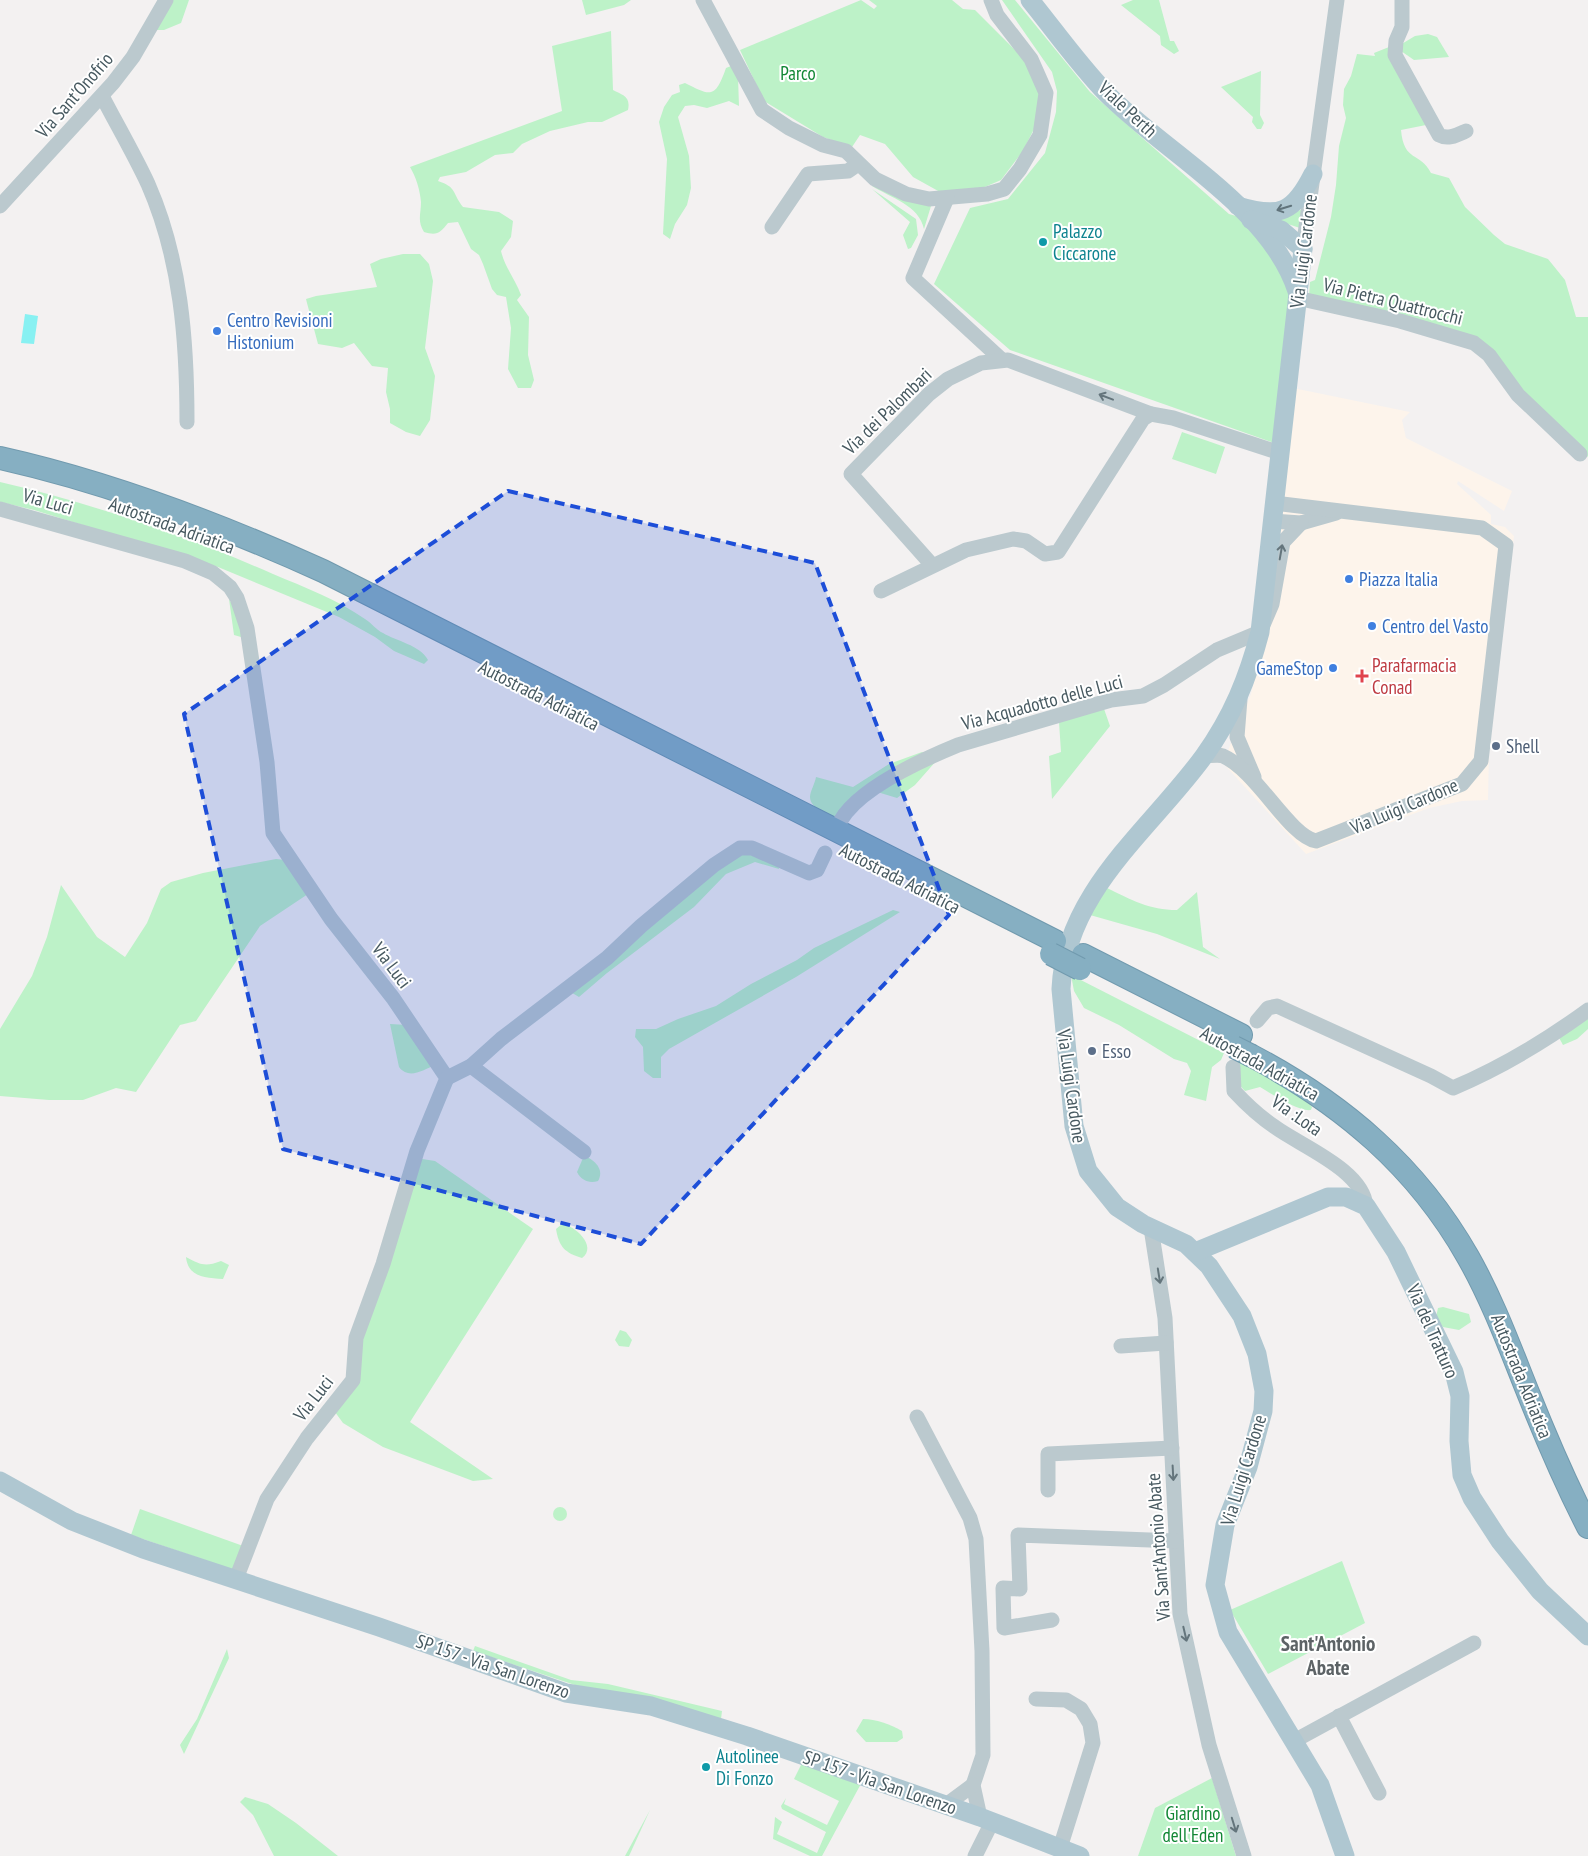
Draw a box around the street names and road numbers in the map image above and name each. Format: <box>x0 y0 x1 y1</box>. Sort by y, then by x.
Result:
street label: Via Sant'Onofrio <box>30 47 118 144</box>
street label: Viale Perth <box>1093 75 1162 142</box>
street label: Via Luigi Cardone <box>1284 192 1322 310</box>
street label: Via Pietra Quattrocchi <box>1320 272 1465 330</box>
street label: Via dei Palombari <box>837 363 937 460</box>
street label: Via Luci <box>19 482 76 520</box>
street label: Autostrada Adriatica <box>106 491 238 559</box>
street label: Autostrada Adriatica <box>475 654 603 736</box>
street label: Via Acquadotto delle Luci <box>958 669 1125 735</box>
street label: Via Luigi Cardone <box>1346 772 1462 840</box>
street label: Autostrada Adriatica <box>836 837 964 919</box>
street label: Via Luci <box>366 936 417 993</box>
street label: Autostrada Adriatica <box>1196 1020 1324 1106</box>
street label: Via Luigi Cardone <box>1052 1027 1092 1145</box>
street label: Via :Lota <box>1266 1088 1327 1141</box>
street label: Via del Tratturo <box>1401 1279 1464 1382</box>
street label: Autostrada Adriatica <box>1486 1310 1558 1442</box>
street label: Via Luci <box>287 1370 338 1426</box>
street label: Via Luigi Cardone <box>1214 1411 1271 1529</box>
street label: Via Sant'Antonio Abate <box>1141 1472 1175 1623</box>
street label: SP 157 - Via San Lorenzo <box>413 1628 573 1704</box>
street label: SP 157 - Via San Lorenzo <box>800 1744 960 1820</box>

